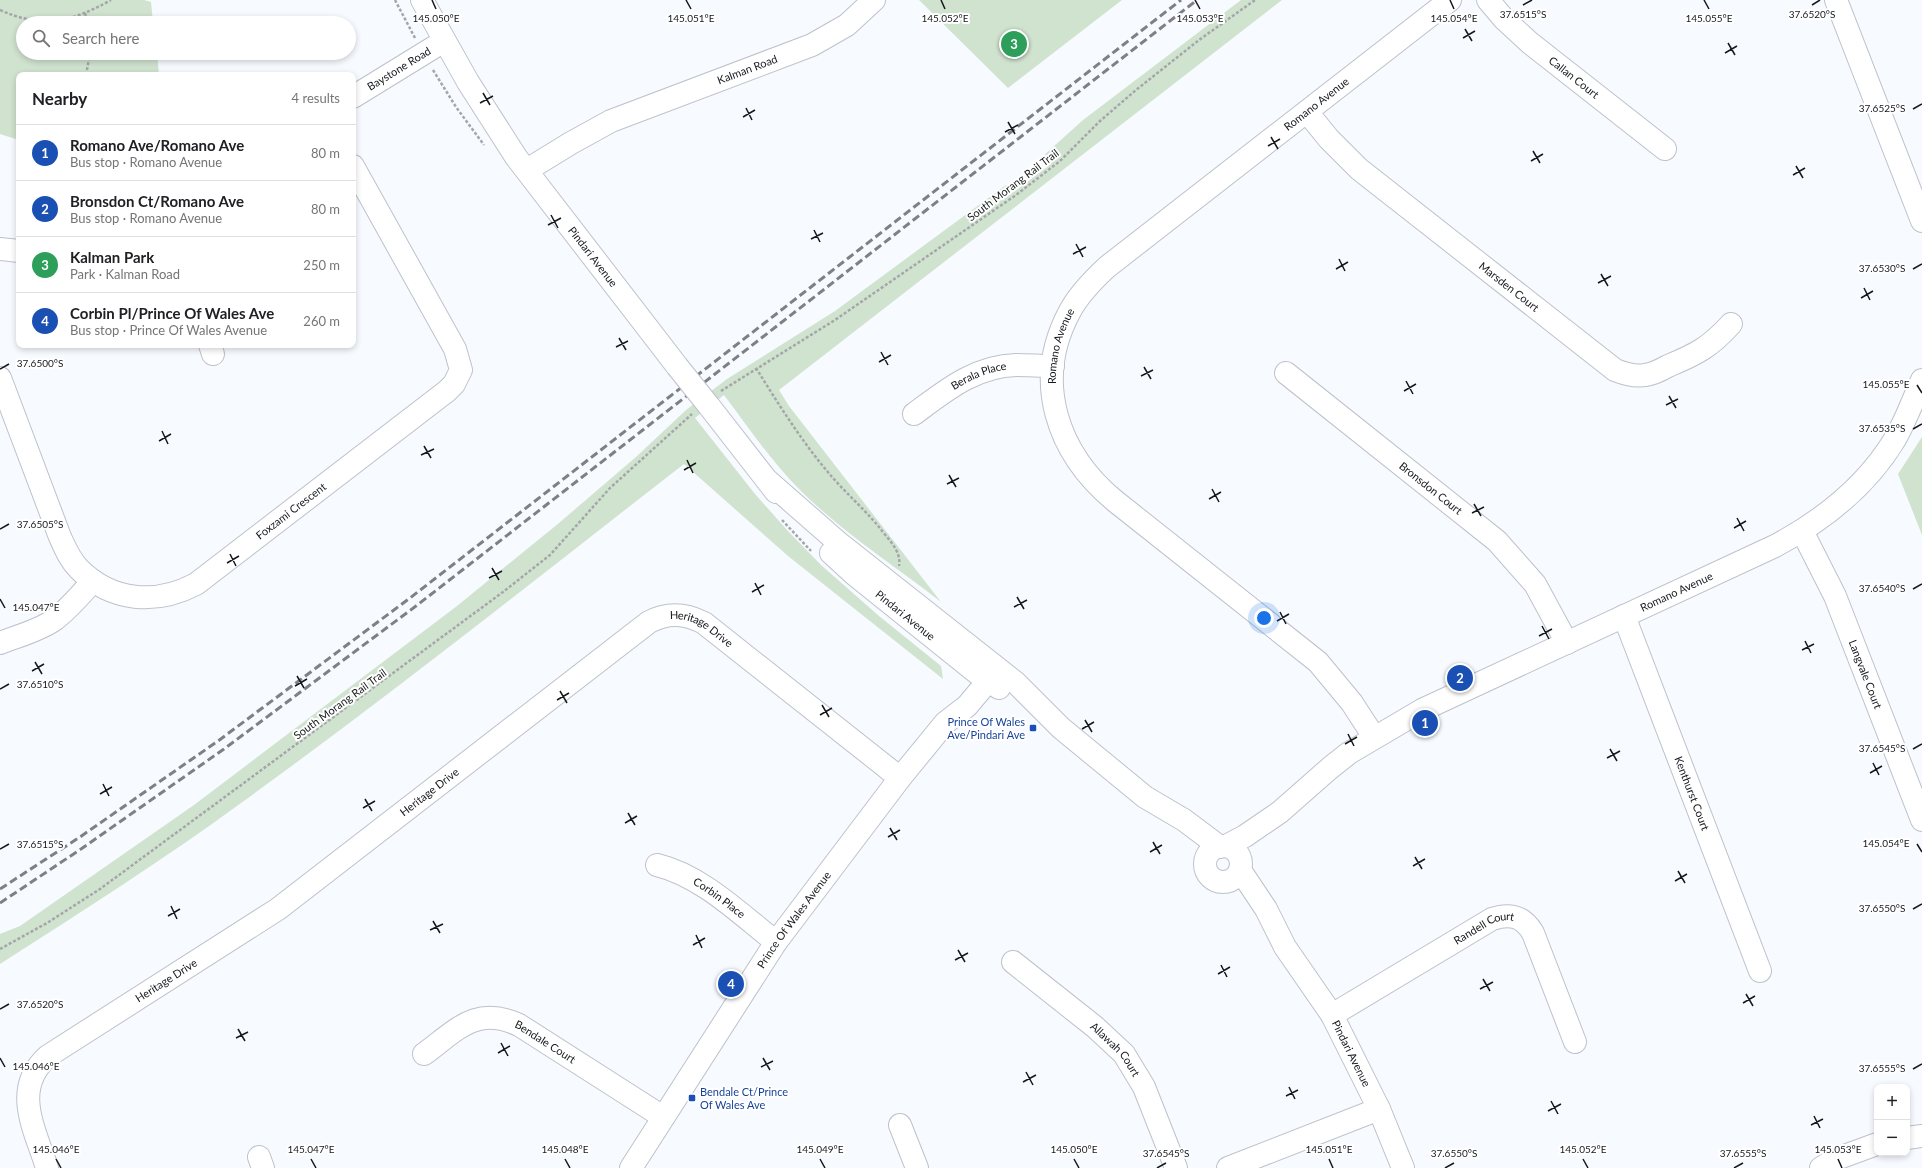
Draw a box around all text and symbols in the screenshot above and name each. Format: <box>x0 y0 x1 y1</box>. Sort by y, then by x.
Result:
text: 37.6515°S <box>1500 8 1546 20</box>
text: 37.6520°S <box>1789 8 1835 20</box>
text: 145.050°E <box>412 12 460 24</box>
text: 145.051°E <box>667 12 715 24</box>
text: 145.052°E <box>921 12 969 24</box>
text: 145.053°E <box>1176 12 1224 24</box>
text: 145.054°E <box>1430 12 1478 24</box>
text: 145.055°E <box>1685 12 1733 24</box>
search box <box>16 16 356 60</box>
icon: search <box>30 27 52 49</box>
text: Search here <box>62 29 139 47</box>
pin: 3 <box>1001 29 1027 59</box>
street label: Baystone Road <box>365 44 433 93</box>
street label: Kalman Road <box>715 52 779 86</box>
street label: Callan Court <box>1547 53 1602 101</box>
street label: Romano Avenue <box>1281 74 1351 133</box>
text: Nearby <box>32 88 87 109</box>
text: 4 results <box>292 90 340 106</box>
text: 37.6525°S <box>1859 102 1905 114</box>
text: Romano Ave/Romano Ave <box>70 136 244 154</box>
text: 1 <box>41 145 49 161</box>
text: 80 m <box>311 145 340 161</box>
street label: South Morang Rail Trail <box>964 146 1061 223</box>
text: Bus stop · Romano Avenue <box>70 154 222 170</box>
text: Bronsdon Ct/Romano Ave <box>70 192 244 210</box>
text: 2 <box>41 201 49 217</box>
text: 80 m <box>311 201 340 217</box>
text: Bus stop · Romano Avenue <box>70 210 222 226</box>
street label: Pindari Avenue <box>566 224 621 289</box>
text: Kalman Park <box>70 248 154 266</box>
text: 3 <box>41 257 49 273</box>
text: 250 m <box>303 257 340 273</box>
street label: Marsden Court <box>1477 259 1542 314</box>
text: 37.6530°S <box>1859 262 1905 274</box>
text: Park · Kalman Road <box>70 266 180 282</box>
text: Corbin Pl/Prince Of Wales Ave <box>70 304 274 322</box>
street label: Romano Avenue <box>1045 305 1077 384</box>
text: 4 <box>41 313 49 329</box>
text: 260 m <box>303 313 340 329</box>
text: Bus stop · Prince Of Wales Avenue <box>70 322 267 338</box>
text: 37.6500°S <box>17 357 63 369</box>
street label: Berala Place <box>948 359 1007 392</box>
text: 145.055°E <box>1862 378 1910 390</box>
text: 37.6535°S <box>1859 422 1905 434</box>
street label: Bronsdon Court <box>1397 459 1465 517</box>
street label: Foxzami Crescent <box>253 480 328 542</box>
text: 37.6505°S <box>17 518 63 530</box>
street label: Romano Avenue <box>1638 569 1715 614</box>
text: 37.6540°S <box>1859 582 1905 594</box>
street label: Pindari Avenue <box>873 587 938 643</box>
text: 145.047°E <box>12 601 60 613</box>
street label: Heritage Drive <box>670 608 736 650</box>
your location <box>1254 608 1274 628</box>
street label: Langvale Court <box>1847 638 1885 711</box>
pin: 2 <box>1447 663 1473 693</box>
street label: South Morang Rail Trail <box>291 666 389 742</box>
text: 37.6510°S <box>17 678 63 690</box>
pin: 1 <box>1412 708 1438 738</box>
place label: Prince Of Wales Ave/Pindari Ave <box>947 715 1025 741</box>
marker: Prince Of Wales Ave/Pindari Ave <box>1028 723 1038 733</box>
text: 37.6545°S <box>1859 742 1905 754</box>
street label: Kenthurst Court <box>1672 754 1712 832</box>
street label: Heritage Drive <box>397 765 461 818</box>
text: 145.054°E <box>1862 837 1910 849</box>
text: 37.6515°S <box>17 838 63 850</box>
street label: Prince Of Wales Avenue <box>754 868 833 970</box>
street label: Corbin Place <box>691 874 748 921</box>
text: 37.6550°S <box>1859 902 1905 914</box>
street label: Randell Court <box>1451 909 1515 947</box>
street label: Heritage Drive <box>133 955 199 1005</box>
pin: 4 <box>718 969 744 999</box>
text: 37.6520°S <box>17 998 63 1010</box>
street label: Bendale Court <box>513 1017 578 1066</box>
street label: Pindari Avenue <box>1330 1018 1374 1089</box>
street label: Allawah Court <box>1088 1019 1143 1079</box>
text: 145.046°E <box>12 1060 60 1072</box>
text: 37.6555°S <box>1859 1062 1905 1074</box>
map controls <box>1874 1084 1910 1156</box>
button: + <box>1874 1084 1910 1120</box>
place label: Bendale Ct/Prince Of Wales Ave <box>700 1085 788 1111</box>
marker: Bendale Ct/Prince Of Wales Ave <box>687 1093 697 1103</box>
button: − <box>1874 1120 1910 1156</box>
text: 145.046°E <box>32 1143 80 1155</box>
text: 145.047°E <box>287 1143 335 1155</box>
text: 145.048°E <box>541 1143 589 1155</box>
text: 145.049°E <box>796 1143 844 1155</box>
text: 145.050°E <box>1050 1143 1098 1155</box>
text: 145.051°E <box>1305 1143 1353 1155</box>
text: 145.052°E <box>1559 1143 1607 1155</box>
text: 145.053°E <box>1814 1143 1862 1155</box>
text: 37.6545°S <box>1143 1147 1189 1159</box>
text: 37.6550°S <box>1431 1147 1477 1159</box>
text: 37.6555°S <box>1720 1147 1766 1159</box>

